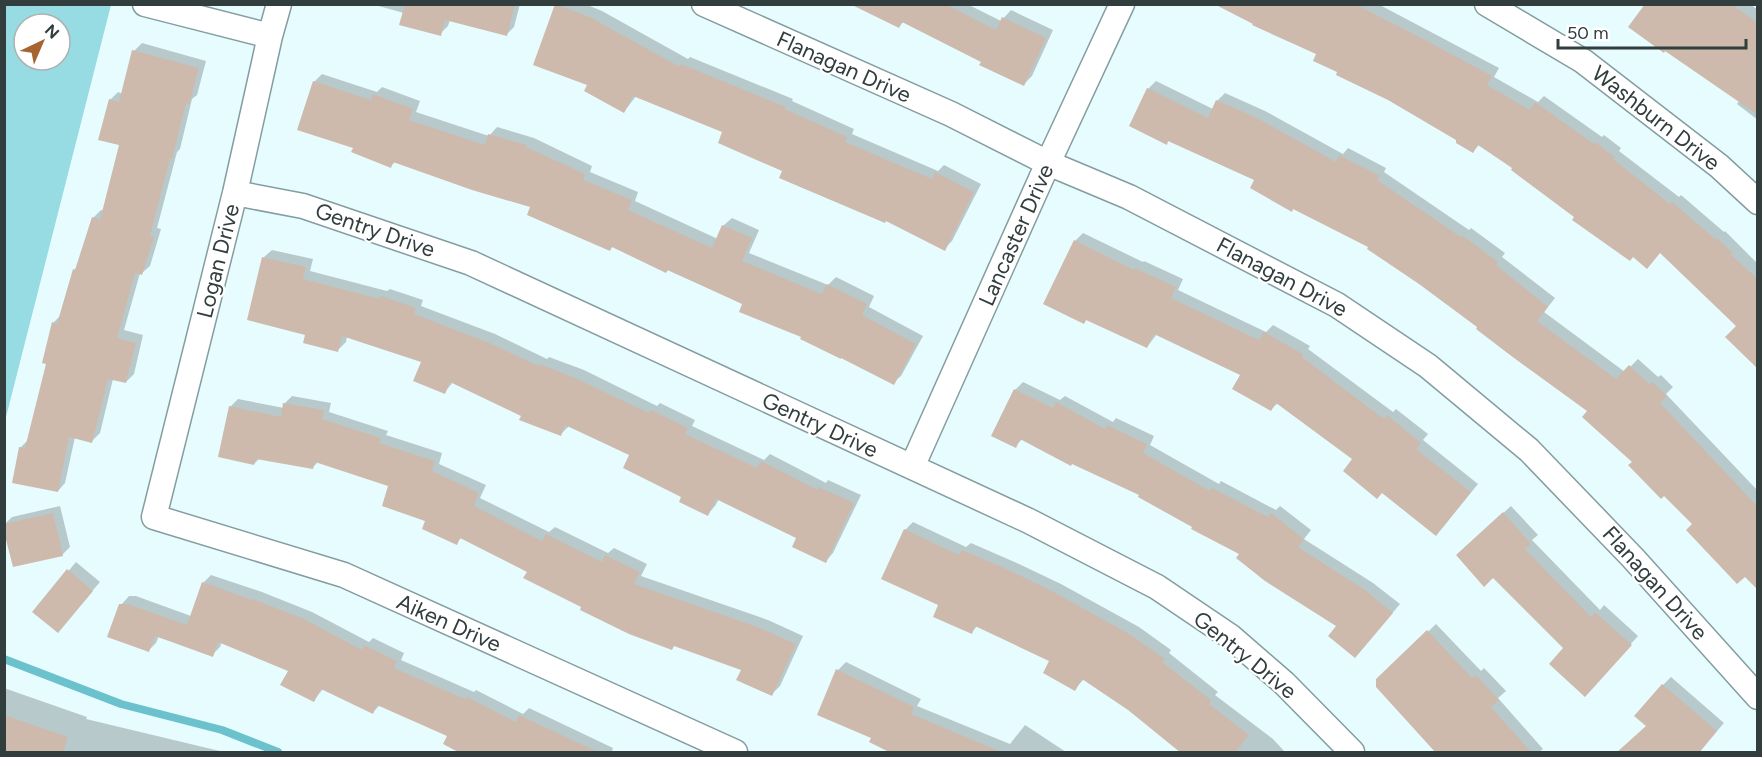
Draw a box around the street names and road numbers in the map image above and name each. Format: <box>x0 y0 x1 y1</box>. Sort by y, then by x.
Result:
street label: Flanagan Drive <box>773 25 915 109</box>
street label: Washburn Drive <box>1587 60 1725 176</box>
street label: Lancaster Drive <box>973 160 1059 310</box>
street label: Gentry Drive <box>312 197 438 263</box>
street label: Logan Drive <box>191 201 245 321</box>
street label: Flanagan Drive <box>1212 231 1352 323</box>
street label: Gentry Drive <box>758 386 882 464</box>
street label: Flanagan Drive <box>1597 520 1713 646</box>
street label: Aiken Drive <box>393 588 505 658</box>
street label: Gentry Drive <box>1188 605 1302 705</box>

